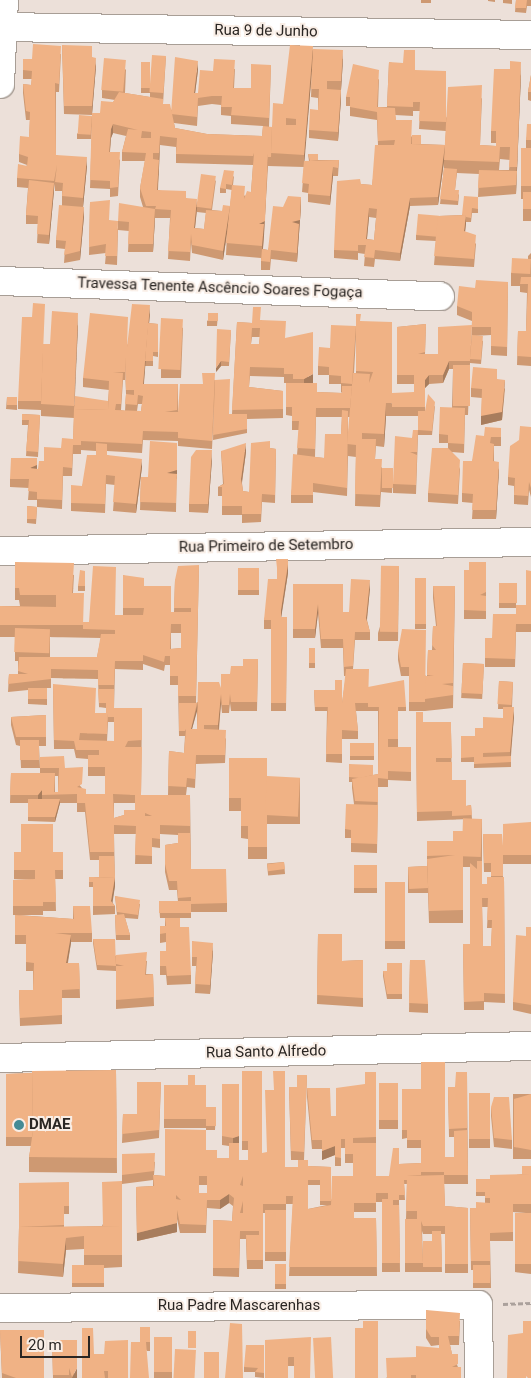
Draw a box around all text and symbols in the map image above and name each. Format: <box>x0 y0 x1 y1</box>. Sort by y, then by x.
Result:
street label: Rua 9 de Junho <box>214 21 318 41</box>
street label: Travessa Tenente Ascêncio Soares Fogaça <box>77 274 363 302</box>
street label: Rua Primeiro de Setembro <box>179 535 353 557</box>
street label: Rua Santo Alfredo <box>206 1042 326 1062</box>
place label: DMAE <box>29 1116 71 1134</box>
marker: DMAE <box>13 1119 25 1131</box>
street label: Rua Padre Mascarenhas <box>158 1297 320 1315</box>
scale bar <box>22 1326 92 1358</box>
text: 20 m <box>28 1336 62 1354</box>

